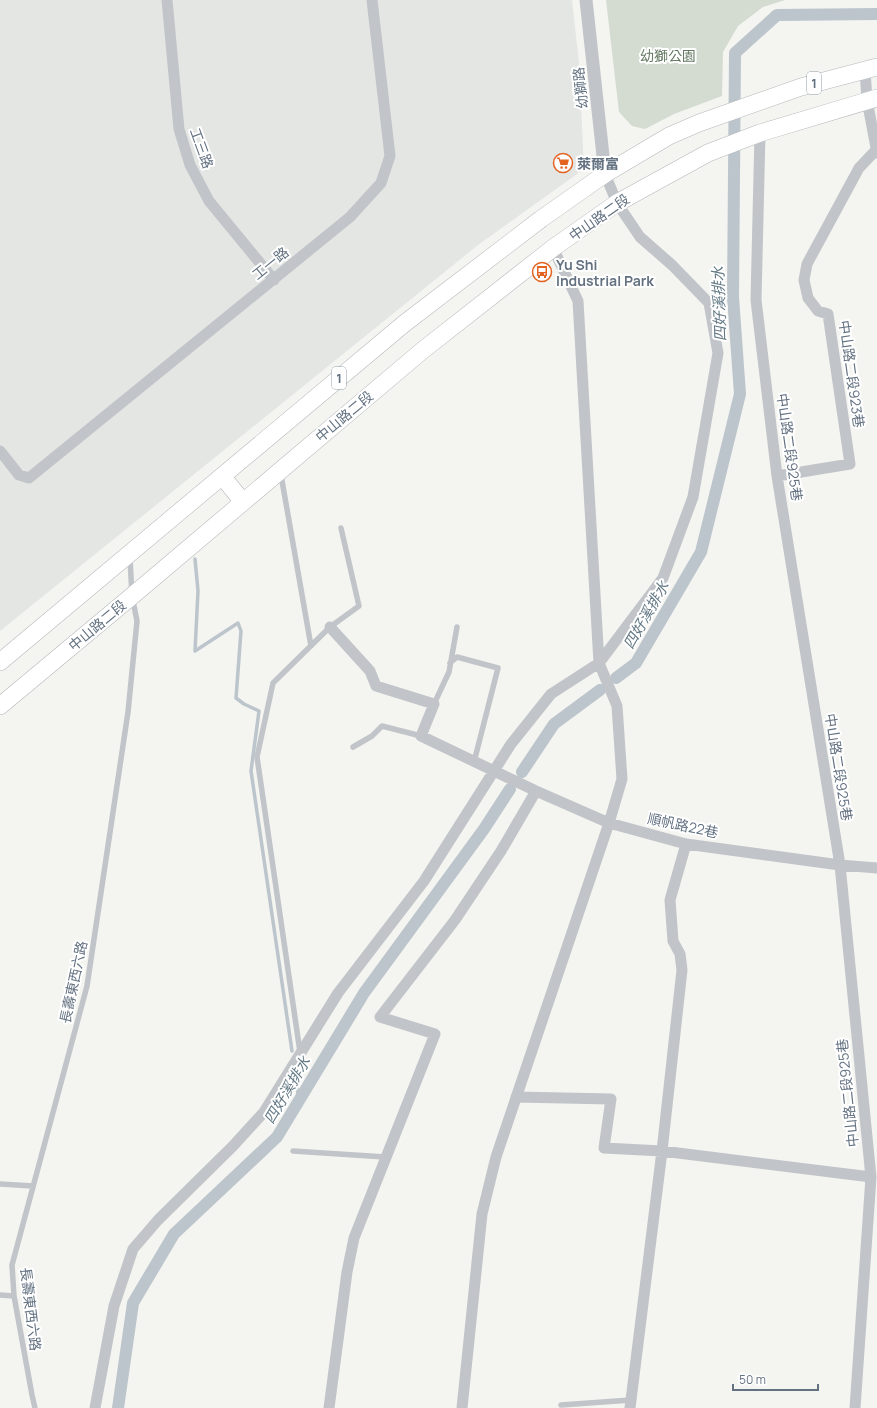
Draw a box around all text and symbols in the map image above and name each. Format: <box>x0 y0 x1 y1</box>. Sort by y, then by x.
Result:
park label: 幼獅公園 <box>640 46 696 65</box>
street label: 幼獅路 <box>568 66 592 110</box>
road number: 1 <box>807 72 821 94</box>
street label: 工三路 <box>186 125 218 171</box>
supermarket icon: 萊爾富 <box>552 152 574 174</box>
place label: 萊爾富 <box>577 154 619 173</box>
street label: 中山路二段 <box>565 189 633 245</box>
street label: 工一路 <box>248 242 292 284</box>
place label: Yu Shi Industrial Park <box>556 255 654 290</box>
bus stop icon: Yu Shi Industrial Park <box>531 261 553 283</box>
water label: 四好溪排水 <box>707 265 731 342</box>
street label: 中山路二段923巷 <box>835 319 869 429</box>
road number: 1 <box>332 367 346 389</box>
street label: 中山路二段 <box>311 386 377 446</box>
street label: 中山路二段925巷 <box>773 392 807 502</box>
water label: 四好溪排水 <box>618 576 674 653</box>
street label: 中山路二段 <box>64 595 130 655</box>
street label: 中山路二段925巷 <box>821 712 857 822</box>
street label: 順帆路22巷 <box>646 808 720 842</box>
street label: 長壽東西六路 <box>55 939 91 1025</box>
street label: 中山路二段925巷 <box>832 1038 862 1148</box>
water label: 四好溪排水 <box>259 1052 316 1128</box>
street label: 長壽東西六路 <box>16 1266 46 1352</box>
scale bar <box>733 1366 818 1392</box>
text: 50 m <box>739 1371 766 1388</box>

